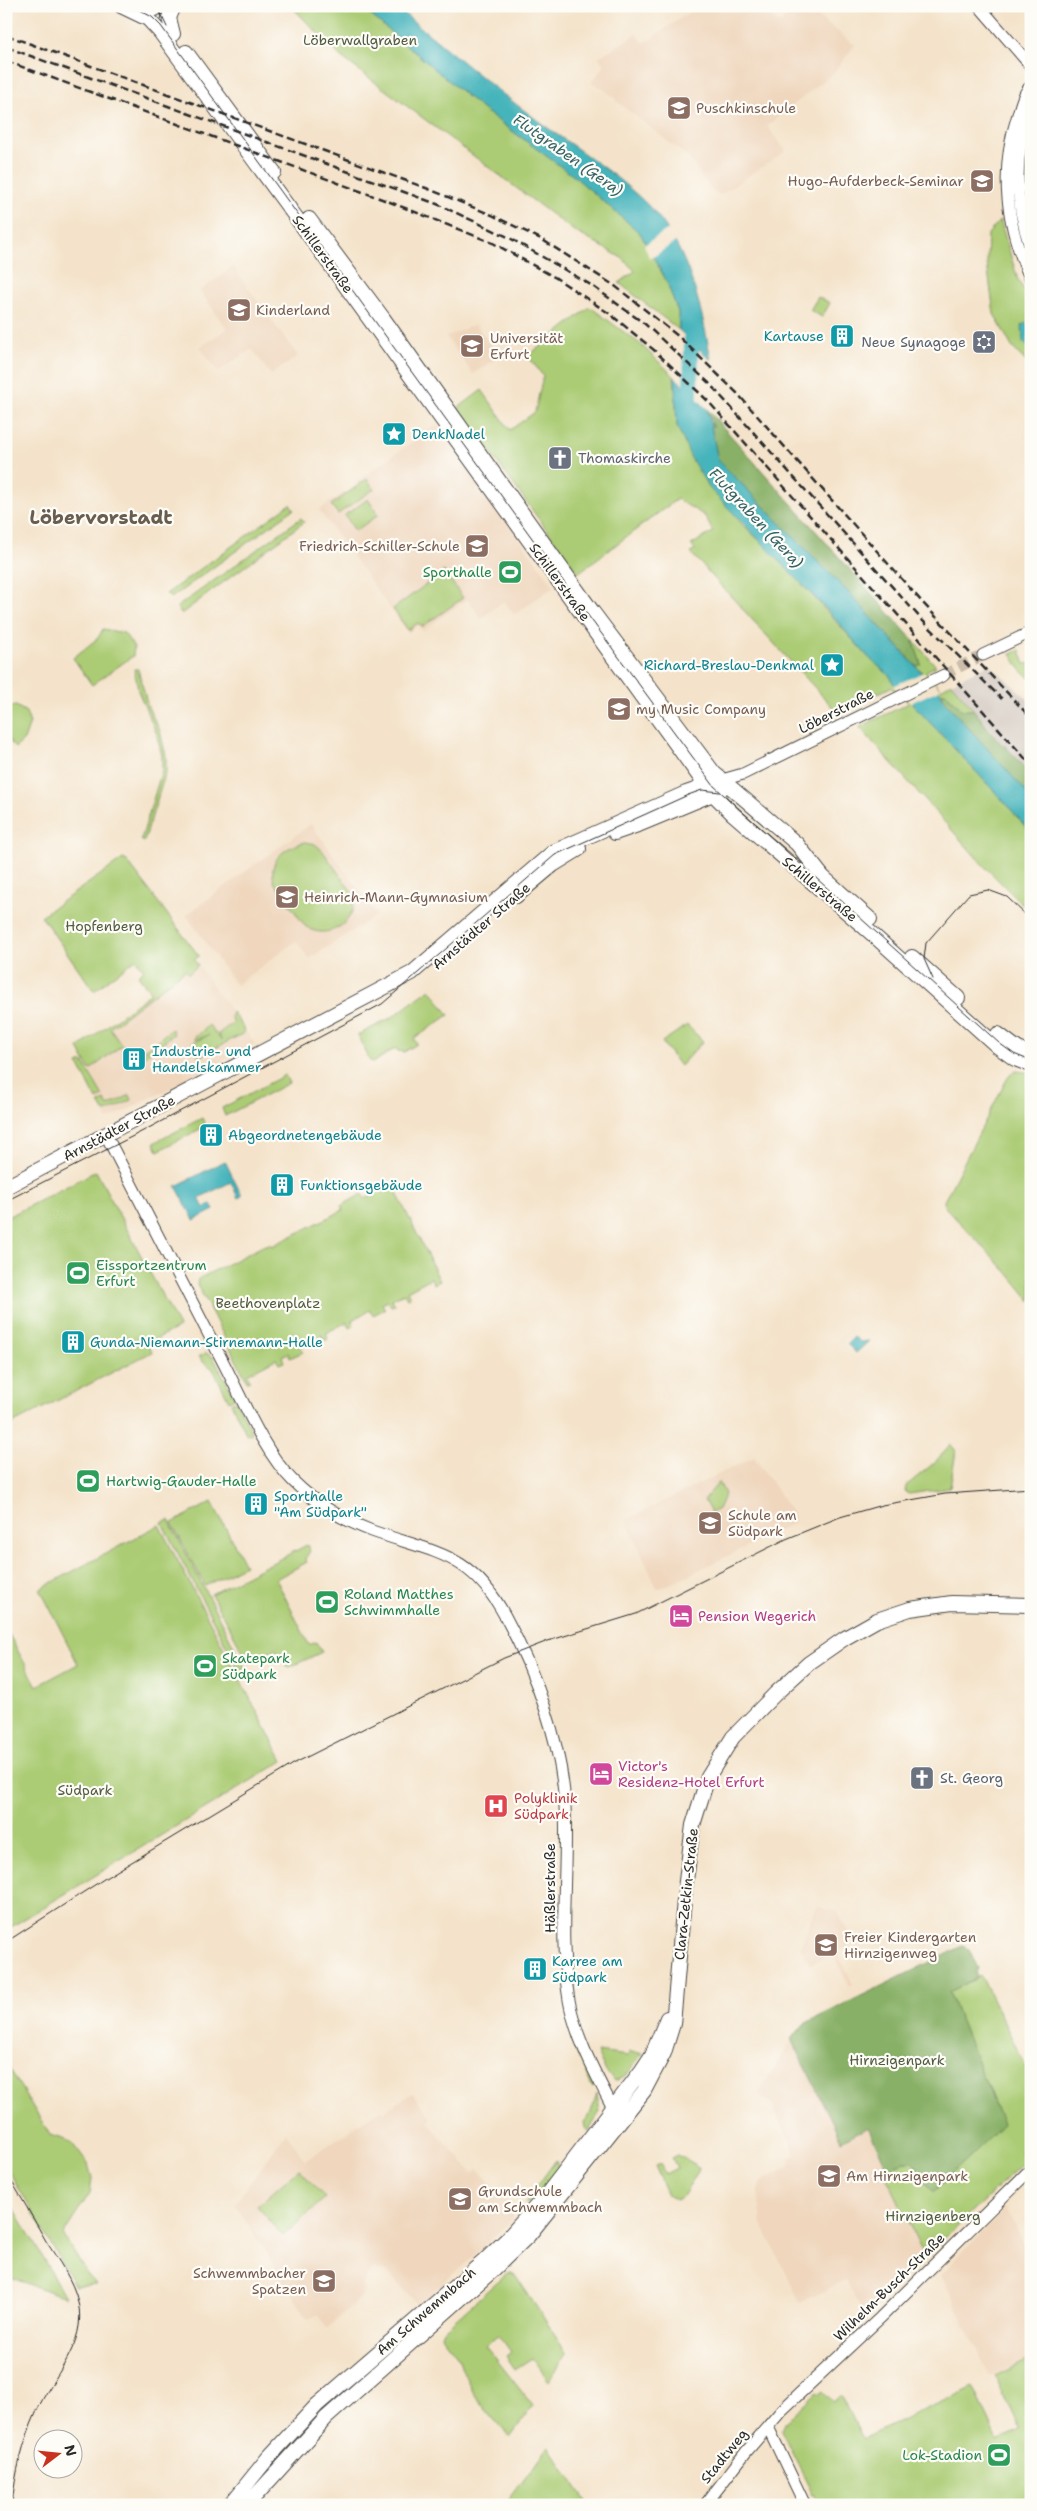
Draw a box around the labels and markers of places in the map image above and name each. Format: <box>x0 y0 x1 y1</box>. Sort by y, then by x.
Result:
school or university icon: Puschkinschule <box>666 95 692 121</box>
place label: Puschkinschule <box>696 99 796 117</box>
school or university icon: Hugo-Aufderbeck-Seminar <box>969 168 995 194</box>
place label: Hugo-Aufderbeck-Seminar <box>787 172 964 190</box>
school or university icon: Kinderland <box>226 297 252 323</box>
place label: Kinderland <box>256 301 330 319</box>
building icon: Kartause <box>829 323 855 349</box>
place label: Kartause <box>764 327 824 345</box>
place label: Universität Erfurt <box>490 329 563 363</box>
synagogue icon: Neue Synagoge <box>971 329 997 355</box>
school or university icon: Universität Erfurt <box>459 333 485 359</box>
place label: Neue Synagoge <box>861 333 966 351</box>
place icon: DenkNadel <box>381 421 407 447</box>
place label: DenkNadel <box>412 425 486 443</box>
church icon: Thomaskirche <box>547 445 573 471</box>
place label: Thomaskirche <box>578 449 671 467</box>
school or university icon: Friedrich-Schiller-Schule <box>464 533 490 559</box>
place label: Friedrich-Schiller-Schule <box>299 537 460 555</box>
sports icon: Sporthalle <box>497 559 523 585</box>
place label: Sporthalle <box>423 563 492 581</box>
place icon: Richard-Breslau-Denkmal <box>819 652 845 678</box>
place label: Richard-Breslau-Denkmal <box>644 656 815 674</box>
school or university icon: my Music Company <box>606 696 632 722</box>
place label: my Music Company <box>636 700 766 718</box>
school or university icon: Heinrich-Mann-Gymnasium <box>274 884 300 910</box>
place label: Heinrich-Mann-Gymnasium <box>304 888 488 906</box>
place label: Industrie- und Handelskammer <box>152 1042 262 1076</box>
building icon: Industrie- und Handelskammer <box>121 1046 147 1072</box>
building icon: Abgeordnetengebäude <box>198 1122 224 1148</box>
place label: Abgeordnetengebäude <box>228 1126 382 1144</box>
building icon: Funktionsgebäude <box>269 1172 295 1198</box>
place label: Funktionsgebäude <box>300 1176 423 1194</box>
place label: Eissportzentrum Erfurt <box>96 1256 207 1290</box>
sports icon: Eissportzentrum Erfurt <box>65 1260 91 1286</box>
building icon: Gunda-Niemann-Stirnemann-Halle <box>60 1329 86 1355</box>
place label: Gunda-Niemann-Stirnemann-Halle <box>90 1333 323 1351</box>
sports icon: Hartwig-Gauder-Halle <box>75 1468 101 1494</box>
place label: Hartwig-Gauder-Halle <box>106 1472 257 1490</box>
place label: Sporthalle "Am Südpark" <box>274 1487 367 1521</box>
building icon: Sporthalle "Am Südpark" <box>243 1491 269 1517</box>
place label: Schule am Südpark <box>728 1506 797 1540</box>
school or university icon: Schule am Südpark <box>697 1510 723 1536</box>
place label: Roland Matthes Schwimmhalle <box>344 1585 454 1619</box>
sports icon: Roland Matthes Schwimmhalle <box>314 1589 340 1615</box>
hotel icon: Pension Wegerich <box>668 1603 694 1629</box>
place label: Pension Wegerich <box>698 1607 816 1625</box>
place label: Skatepark Südpark <box>222 1649 290 1683</box>
sports icon: Skatepark Südpark <box>192 1653 218 1679</box>
place label: Victor's Residenz-Hotel Erfurt <box>618 1757 765 1791</box>
hotel icon: Victor's Residenz-Hotel Erfurt <box>588 1761 614 1787</box>
church icon: St. Georg <box>909 1765 935 1791</box>
place label: St. Georg <box>940 1769 1003 1787</box>
place label: Polyklinik Südpark <box>514 1789 578 1823</box>
hospital icon: Polyklinik Südpark <box>483 1793 509 1819</box>
place label: Freier Kindergarten Hirnzigenweg <box>844 1928 977 1962</box>
school or university icon: Freier Kindergarten Hirnzigenweg <box>813 1932 839 1958</box>
place label: Karree am Südpark <box>552 1952 623 1986</box>
building icon: Karree am Südpark <box>522 1956 548 1982</box>
school or university icon: Am Hirnzigenpark <box>816 2163 842 2189</box>
place label: Am Hirnzigenpark <box>846 2167 968 2185</box>
place label: Grundschule am Schwemmbach <box>478 2182 603 2216</box>
school or university icon: Grundschule am Schwemmbach <box>447 2186 473 2212</box>
place label: Schwemmbacher Spatzen <box>193 2264 306 2298</box>
school or university icon: Schwemmbacher Spatzen <box>311 2268 337 2294</box>
sports icon: Lok-Stadion <box>986 2442 1012 2468</box>
place label: Lok-Stadion <box>902 2446 982 2464</box>

